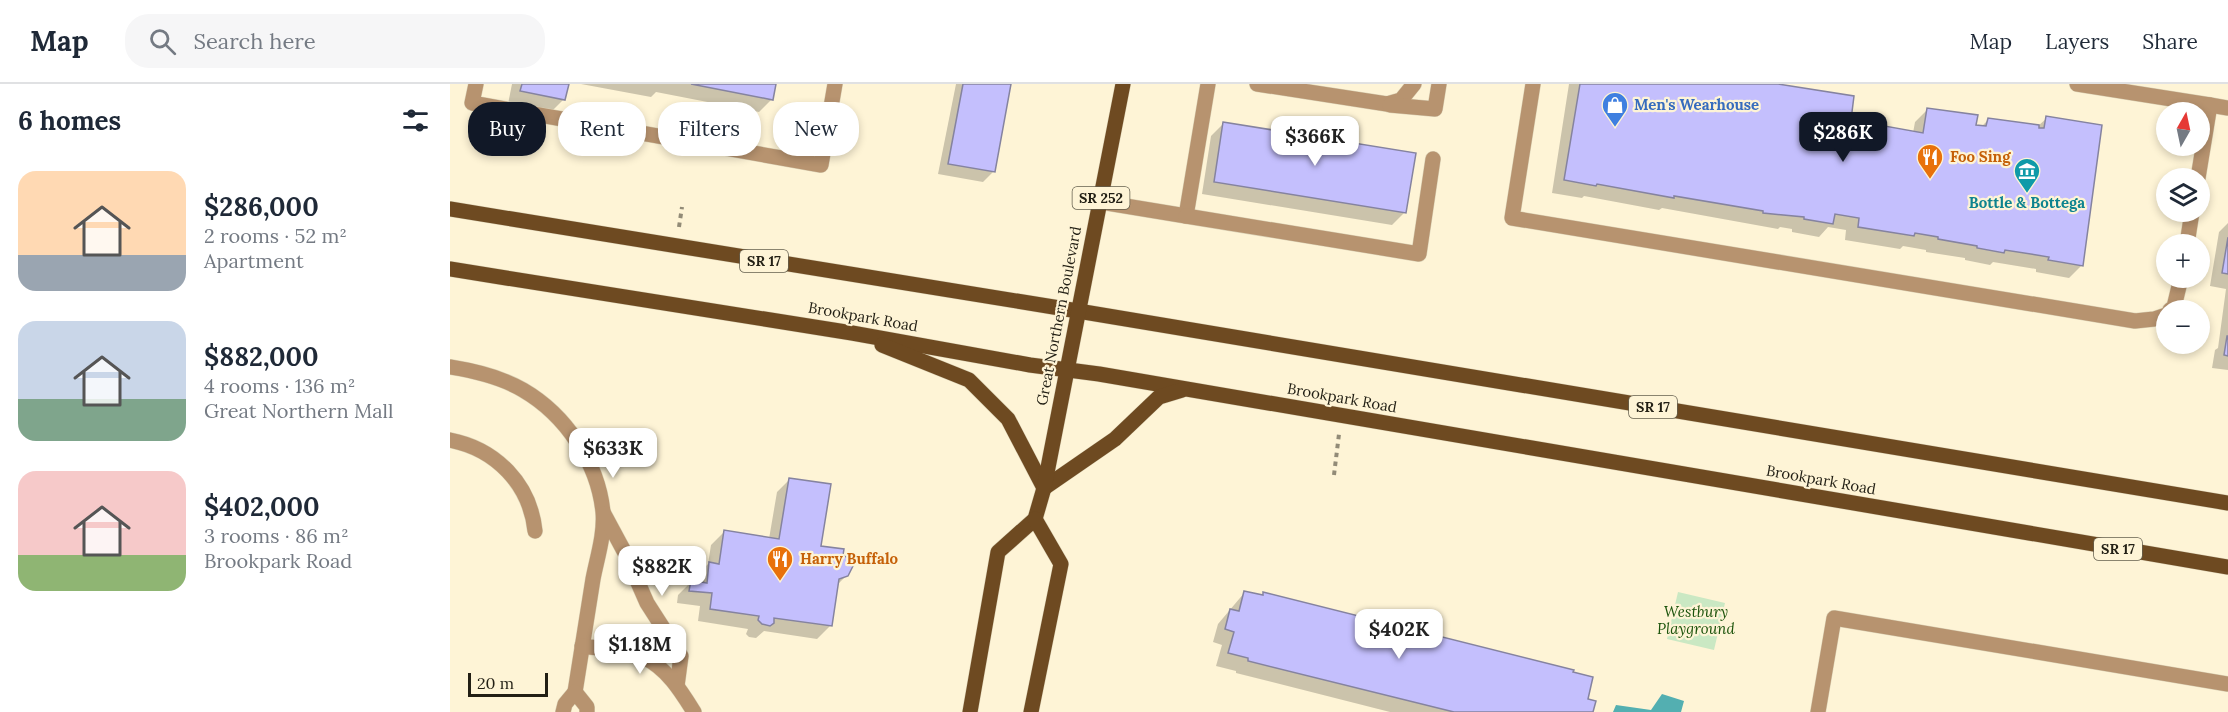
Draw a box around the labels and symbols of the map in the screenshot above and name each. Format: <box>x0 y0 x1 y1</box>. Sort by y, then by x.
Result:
shop icon: Men's Wearhouse <box>1600 90 1630 128</box>
place label: Men's Wearhouse <box>1634 95 1759 114</box>
north arrow <box>2156 102 2210 156</box>
pin: $286K <box>1801 112 1885 163</box>
pin: $366K <box>1273 116 1357 167</box>
restaurant icon: Foo Sing <box>1915 142 1945 180</box>
place label: Foo Sing <box>1950 147 2011 166</box>
museum icon: Bottle & Bottega <box>2012 156 2042 194</box>
road number: SR 252 <box>1072 187 1130 209</box>
place label: Bottle & Bottega <box>1969 193 2085 212</box>
street label: Great Northern Boulevard <box>1032 225 1085 407</box>
road number: SR 17 <box>740 250 788 272</box>
street label: Brookpark Road <box>807 298 919 336</box>
street label: Brookpark Road <box>1286 379 1398 417</box>
road number: SR 17 <box>1629 396 1677 418</box>
pin: $633K <box>571 428 655 479</box>
street label: Brookpark Road <box>1765 461 1877 499</box>
road number: SR 17 <box>2094 538 2142 560</box>
restaurant icon: Harry Buffalo <box>765 544 795 582</box>
pin: $882K <box>620 546 704 597</box>
place label: Harry Buffalo <box>800 549 899 568</box>
park label: Westbury Playground <box>1657 602 1736 638</box>
pin: $402K <box>1357 609 1441 660</box>
pin: $1.18M <box>591 624 689 675</box>
scale bar <box>468 670 548 698</box>

